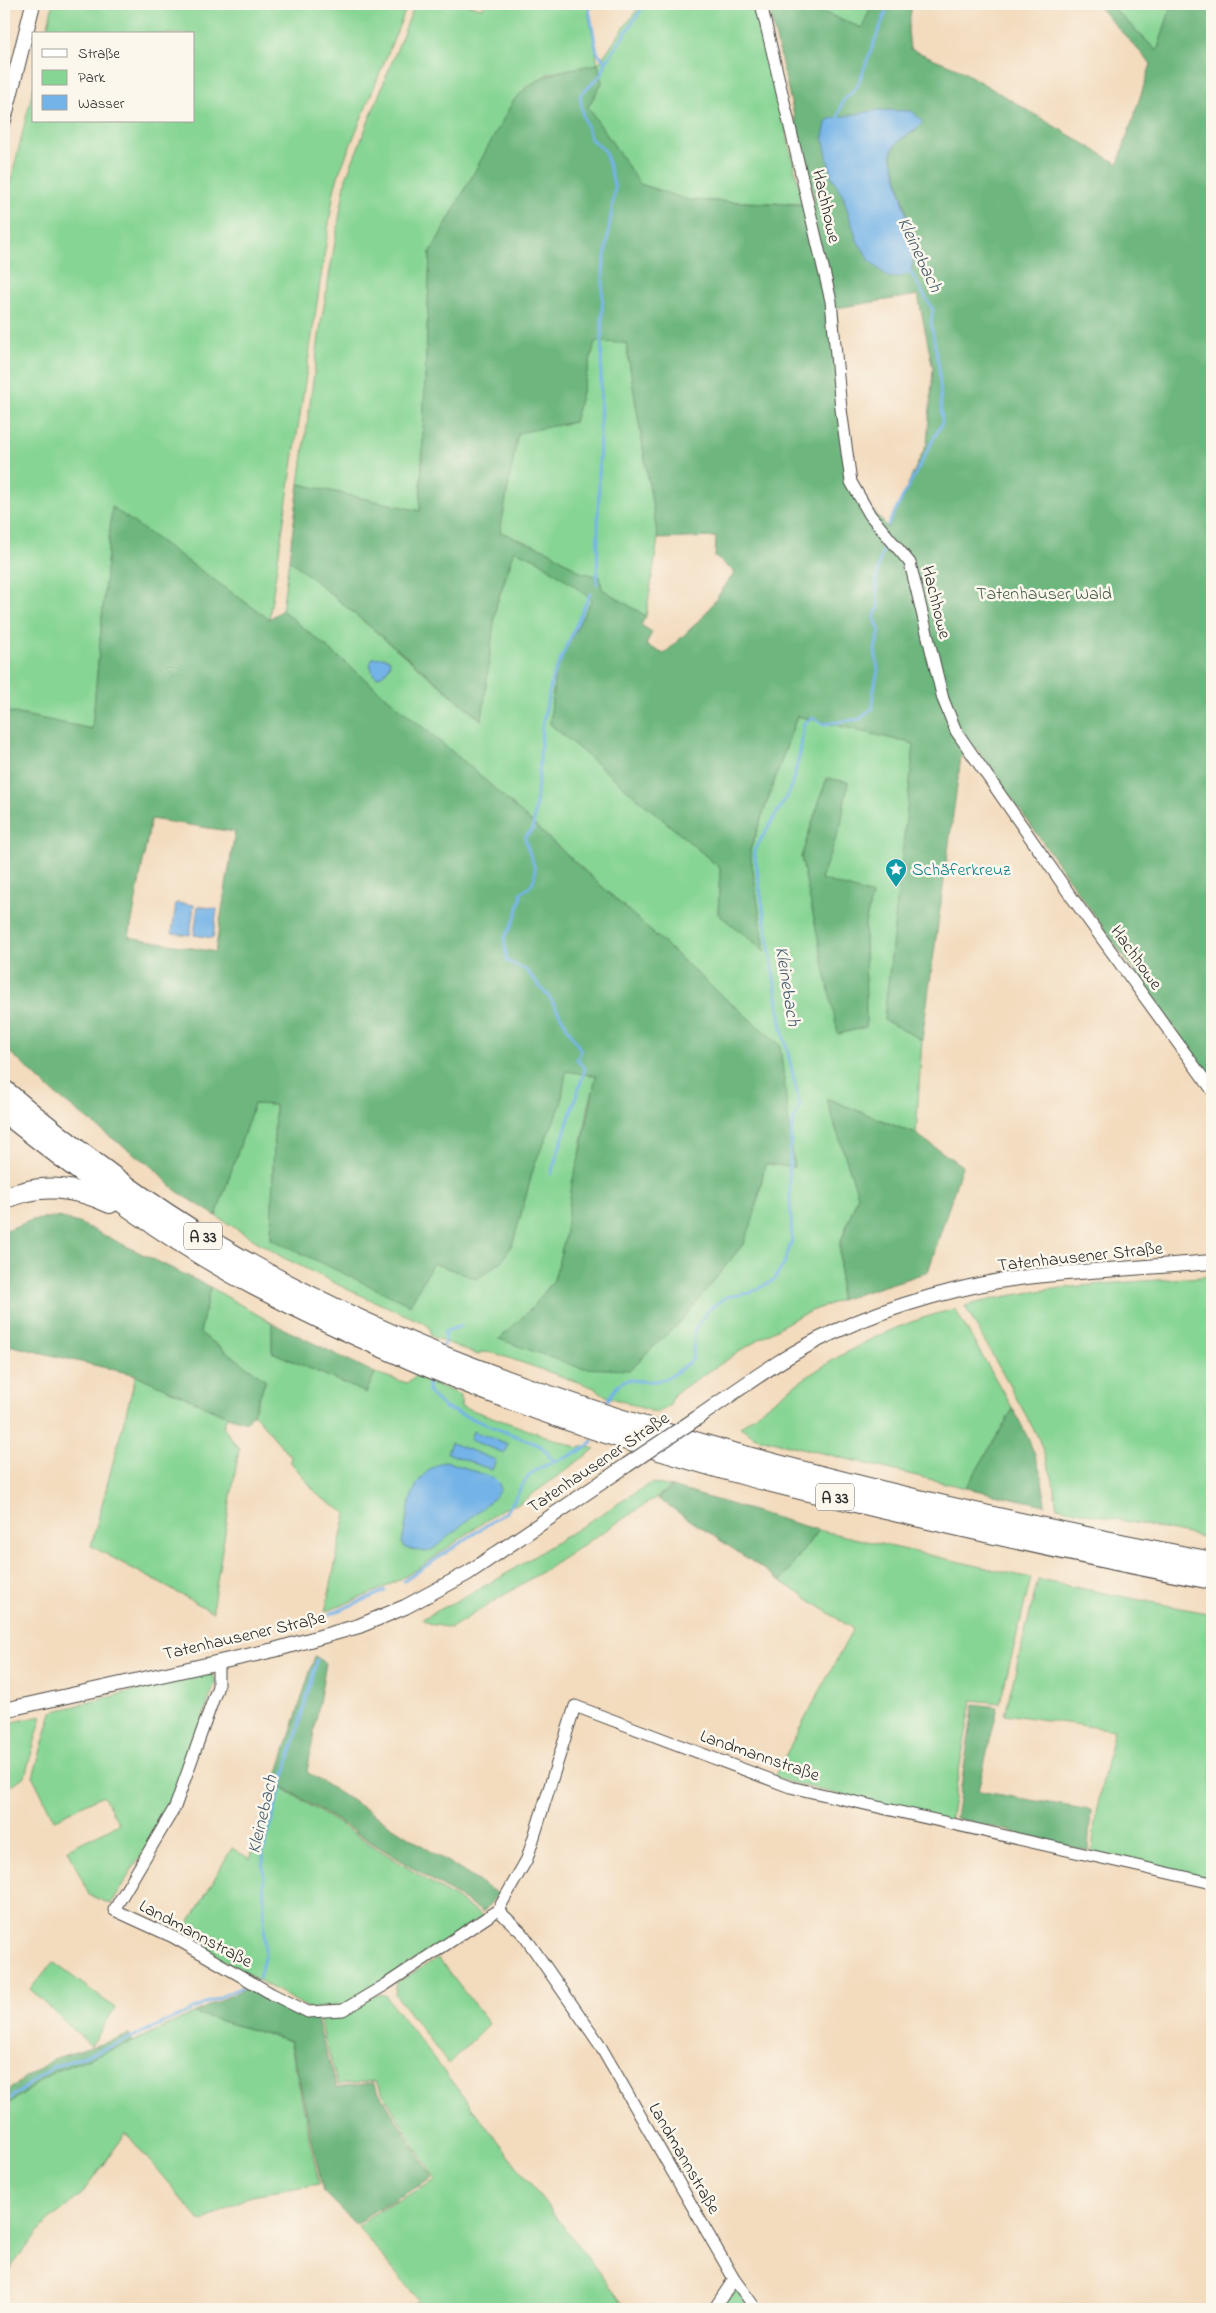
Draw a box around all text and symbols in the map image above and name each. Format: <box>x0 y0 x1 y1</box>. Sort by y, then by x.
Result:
legend <box>32 32 195 122</box>
text: Straße <box>78 43 120 65</box>
text: Park <box>78 67 106 89</box>
text: Wasser <box>78 93 125 115</box>
street label: Hachhowe <box>804 167 846 247</box>
water label: Kleinebach <box>890 213 948 298</box>
street label: Hachhowe <box>913 563 957 643</box>
park label: Tatenhauser Wald <box>976 582 1112 608</box>
place icon: Schäferkreuz <box>884 857 908 888</box>
place label: Schäferkreuz <box>912 858 1011 884</box>
street label: Hachhowe <box>1103 920 1168 997</box>
water label: Kleinebach <box>767 945 806 1029</box>
road number: A 33 <box>184 1222 222 1250</box>
street label: Tatenhausener Straße <box>996 1236 1165 1280</box>
street label: Tatenhausener Straße <box>523 1406 676 1521</box>
road number: A 33 <box>816 1484 854 1510</box>
street label: Tatenhausener Straße <box>161 1605 329 1668</box>
street label: Landmannstraße <box>696 1724 823 1790</box>
water label: Kleinebach <box>241 1772 286 1857</box>
street label: Landmannstraße <box>134 1894 257 1976</box>
street label: Landmannstraße <box>641 2098 726 2220</box>

